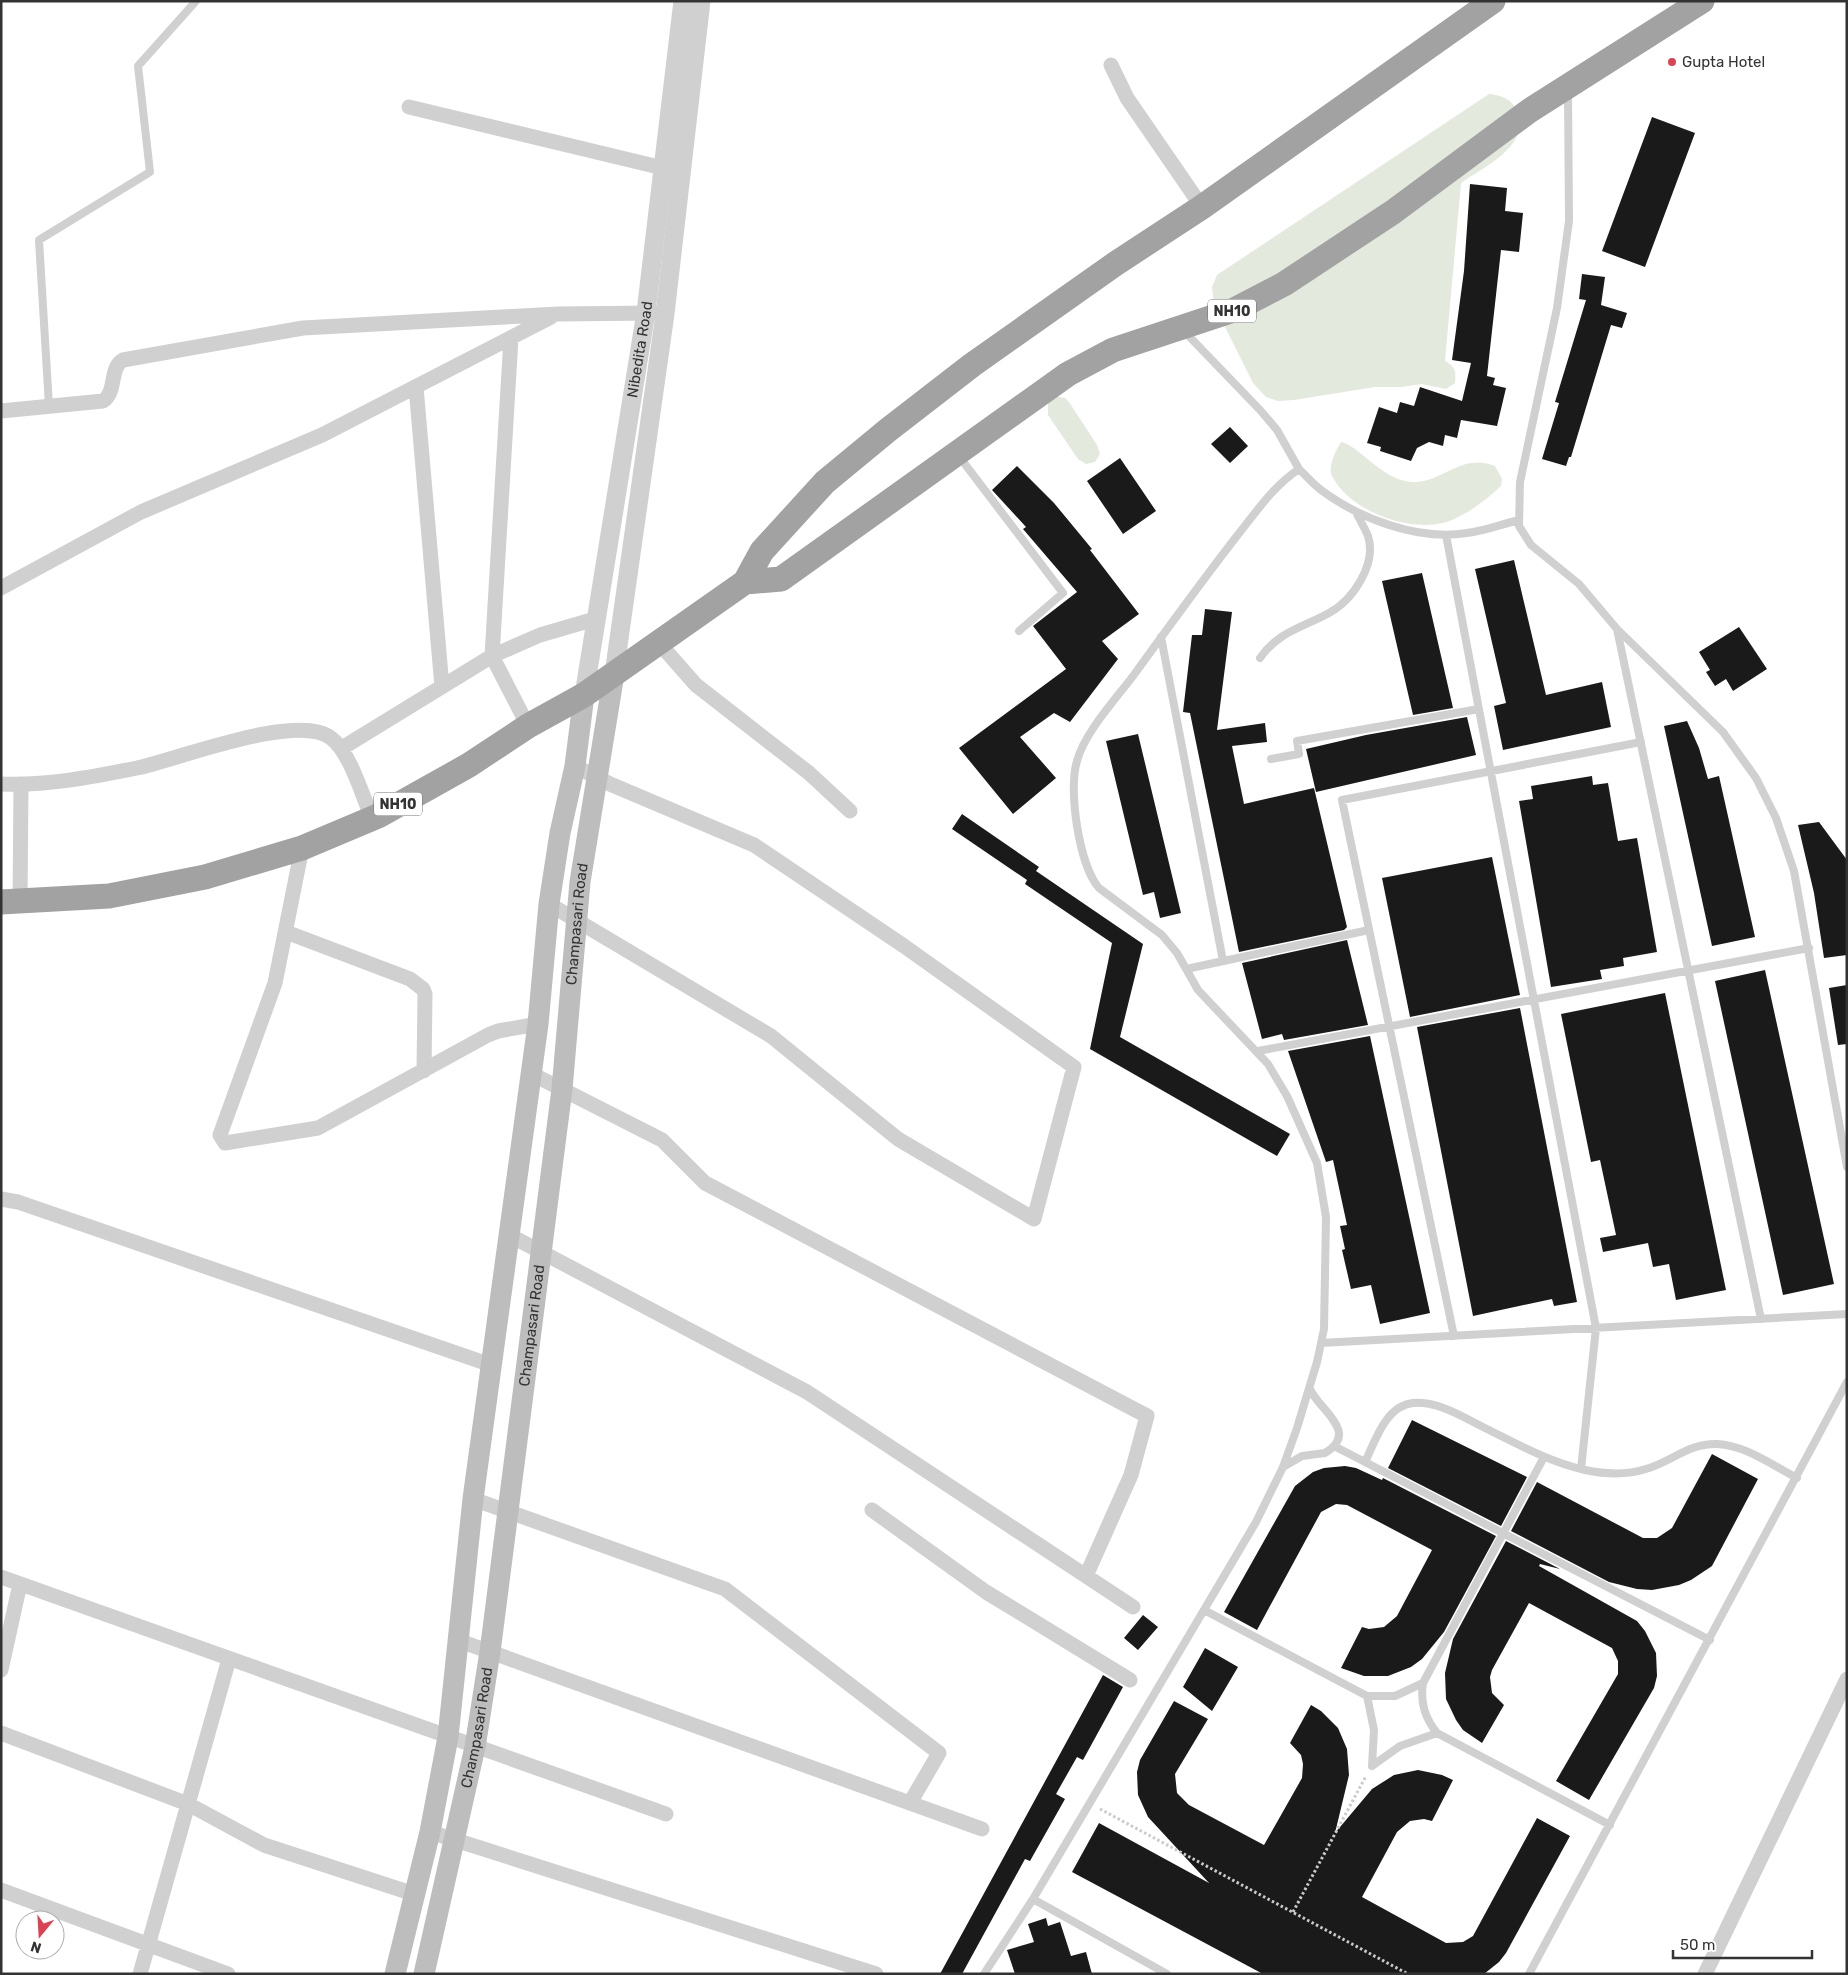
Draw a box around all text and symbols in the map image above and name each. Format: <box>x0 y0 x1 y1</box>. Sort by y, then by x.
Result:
place label: Gupta Hotel <box>1682 53 1765 71</box>
marker: Gupta Hotel <box>1666 56 1678 68</box>
street label: Nibedita Road <box>623 300 656 399</box>
road number: NH10 <box>1208 300 1256 322</box>
road number: NH10 <box>374 792 422 816</box>
street label: Champasari Road <box>562 862 592 986</box>
street label: Champasari Road <box>515 1264 548 1387</box>
street label: Champasari Road <box>457 1666 496 1790</box>
north arrow <box>15 1910 65 1960</box>
scale bar <box>1673 1928 1812 1960</box>
text: 50 m <box>1680 1936 1715 1954</box>
text: N <box>29 1937 44 1957</box>

